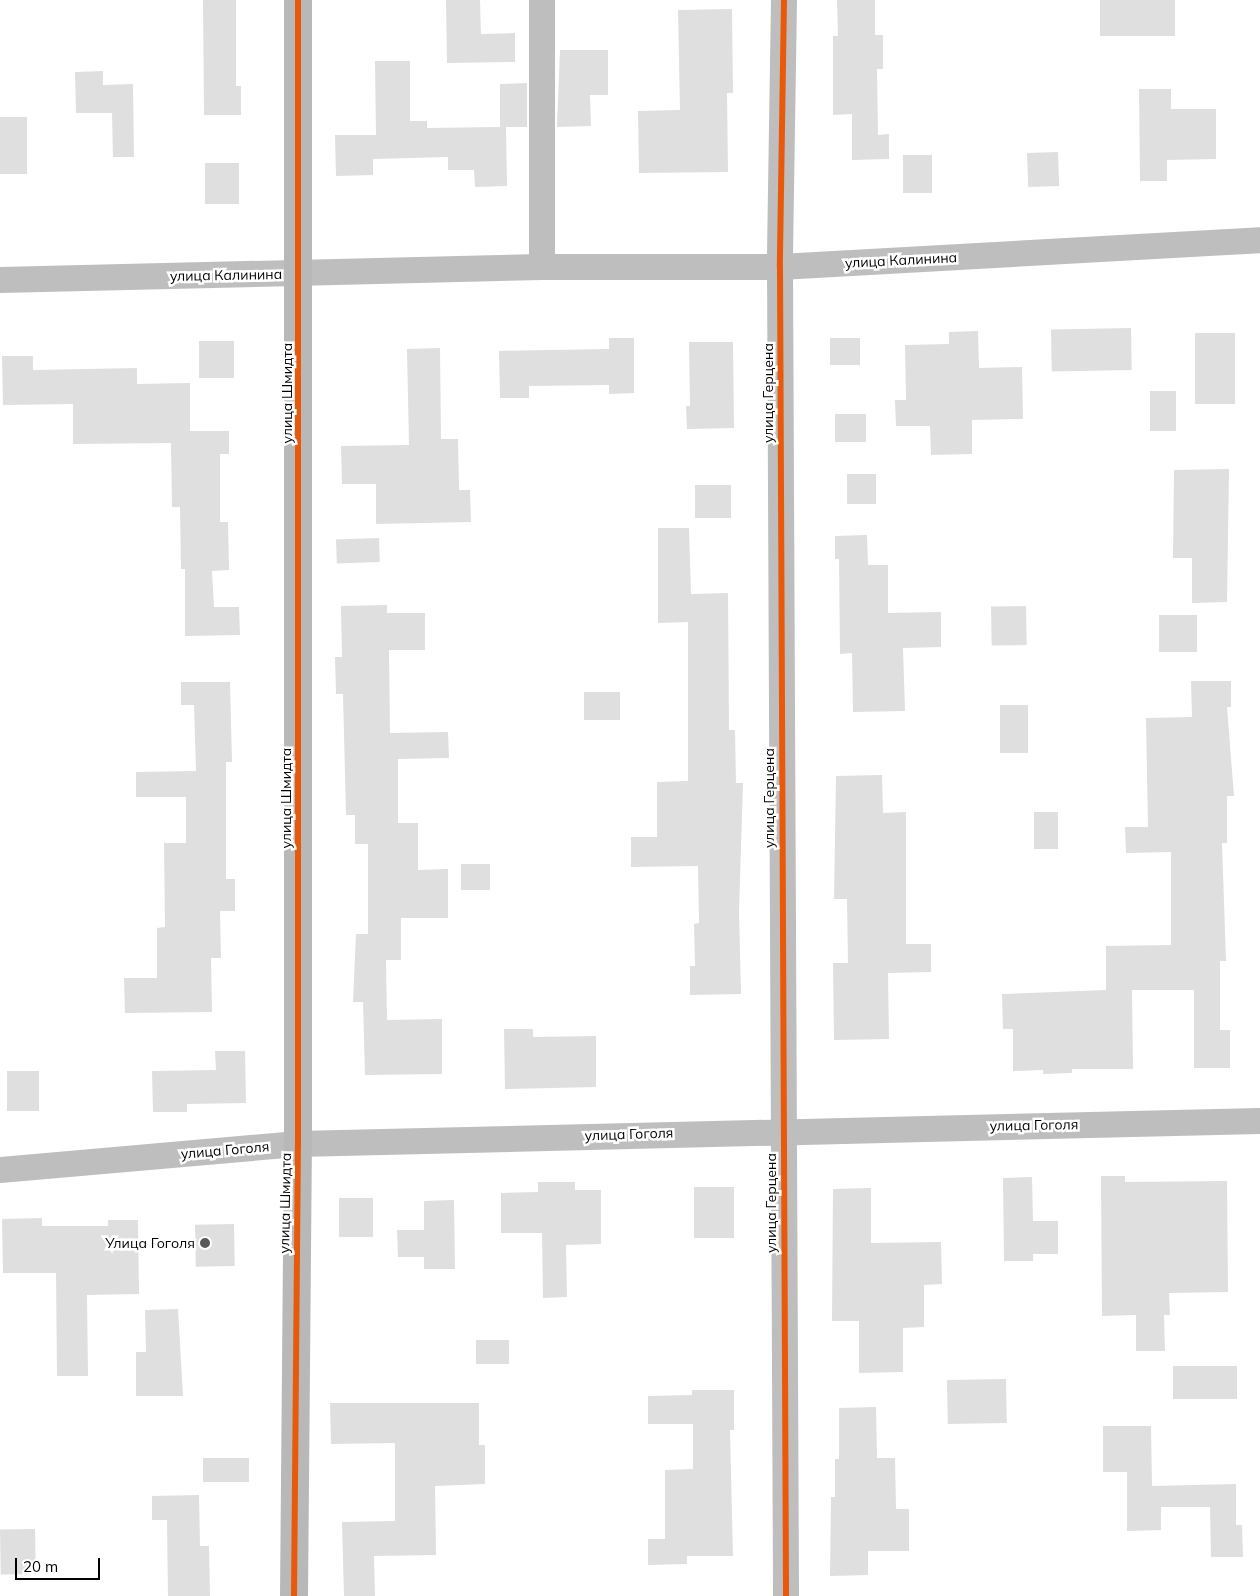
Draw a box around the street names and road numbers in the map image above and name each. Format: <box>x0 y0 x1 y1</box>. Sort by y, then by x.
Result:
street label: улица Калинина <box>844 249 958 271</box>
street label: улица Калинина <box>170 266 282 284</box>
street label: улица Шмидта <box>279 343 295 443</box>
street label: улица Герцена <box>760 343 776 443</box>
street label: улица Шмидта <box>278 748 294 848</box>
street label: улица Герцена <box>761 748 777 848</box>
street label: улица Гоголя <box>989 1116 1079 1134</box>
street label: улица Гоголя <box>584 1124 674 1144</box>
street label: улица Гоголя <box>180 1138 270 1162</box>
street label: улица Шмидта <box>276 1152 294 1254</box>
street label: улица Герцена <box>763 1153 779 1253</box>

